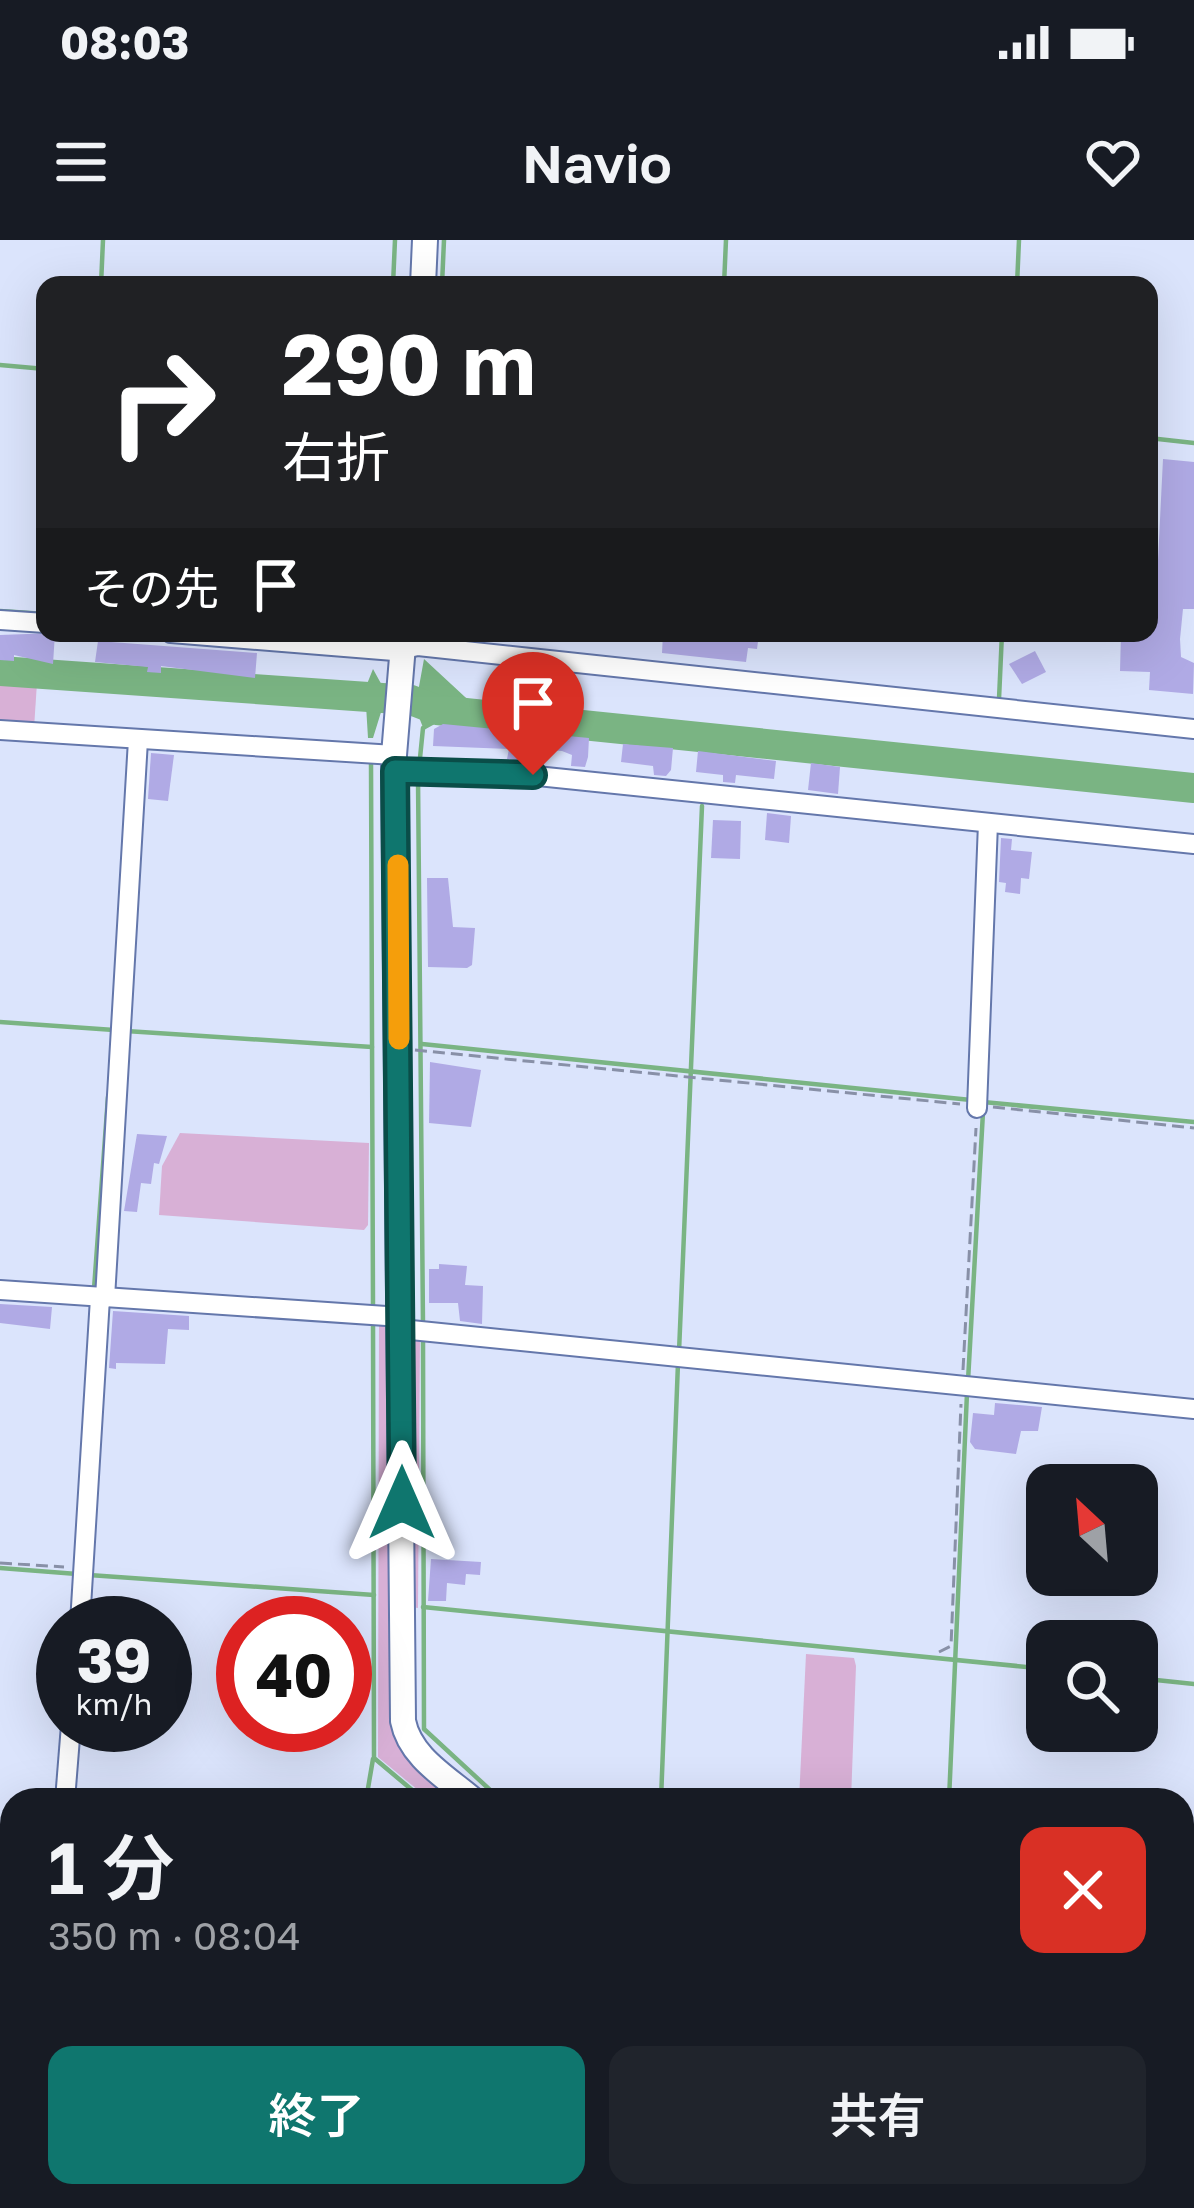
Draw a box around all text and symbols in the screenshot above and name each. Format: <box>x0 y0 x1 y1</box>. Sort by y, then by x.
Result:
text: 08:03 <box>60 15 189 69</box>
icon: menu <box>48 129 114 195</box>
icon: heart <box>1080 129 1146 195</box>
text: Navio <box>522 130 672 195</box>
text: 290 m <box>282 313 536 413</box>
icon: right <box>84 324 240 480</box>
text: 右折 <box>282 424 390 489</box>
icon: arrive <box>243 552 309 618</box>
text: その先 <box>84 561 219 615</box>
pin <box>482 652 584 775</box>
icon: arrive <box>500 670 566 736</box>
position arrow <box>339 1440 465 1566</box>
north arrow <box>1026 1464 1158 1596</box>
map controls <box>1026 1464 1158 1752</box>
speed limit sign: 40 <box>216 1596 372 1752</box>
button: search <box>1026 1620 1158 1752</box>
text: 39 <box>77 1623 151 1695</box>
text: km/h <box>76 1686 152 1722</box>
text: 1 分 <box>48 1823 174 1910</box>
button: close <box>1020 1827 1146 1953</box>
text: 350 m · 08:04 <box>48 1912 301 1959</box>
button: 終了 <box>48 2046 585 2184</box>
button: 共有 <box>609 2046 1146 2184</box>

